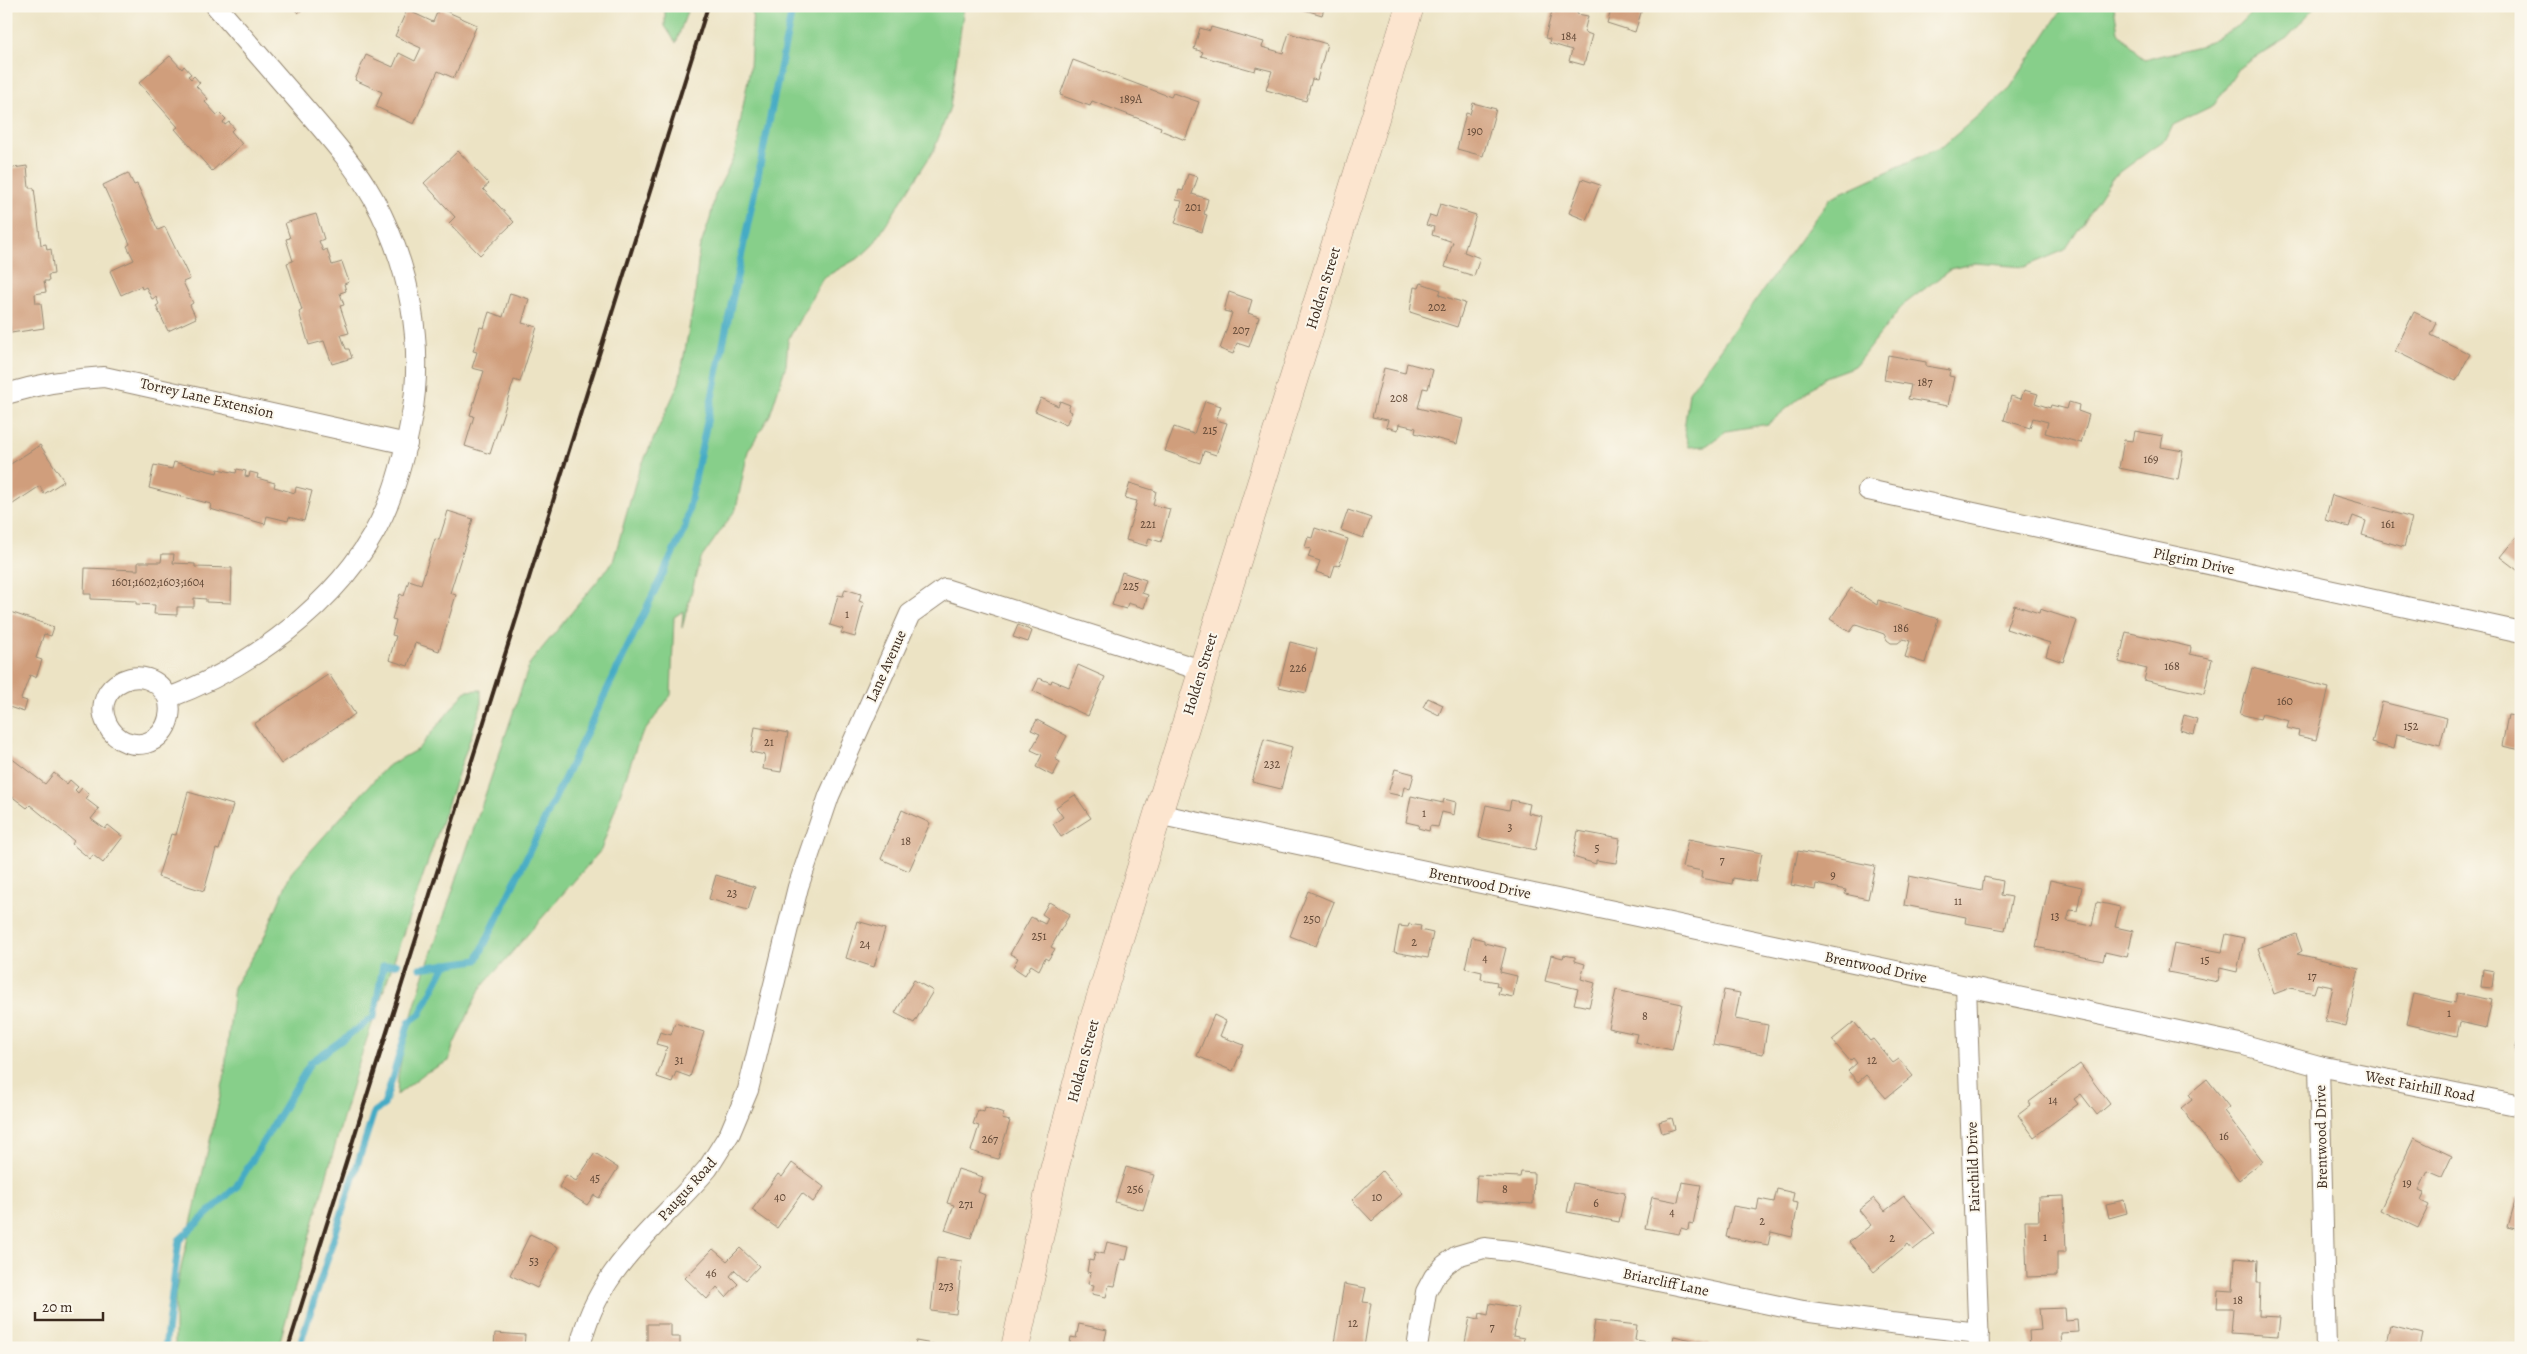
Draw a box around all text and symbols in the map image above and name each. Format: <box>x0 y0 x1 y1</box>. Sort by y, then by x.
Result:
house number: 184 <box>1561 28 1577 44</box>
house number: 189A <box>1120 91 1143 107</box>
house number: 190 <box>1467 123 1483 139</box>
house number: 201 <box>1185 199 1201 215</box>
street label: Holden Street <box>1301 244 1345 332</box>
house number: 202 <box>1428 299 1446 315</box>
house number: 207 <box>1232 322 1251 338</box>
street label: Torrey Lane Extension <box>138 373 276 423</box>
house number: 187 <box>1918 374 1933 390</box>
house number: 208 <box>1390 390 1408 406</box>
house number: 215 <box>1203 422 1217 438</box>
house number: 169 <box>2143 451 2159 467</box>
house number: 221 <box>1140 516 1156 532</box>
house number: 161 <box>2381 516 2395 532</box>
street label: Pilgrim Drive <box>2152 543 2237 579</box>
house number: 1601;1602;1603;1604 <box>112 574 205 590</box>
house number: 225 <box>1123 578 1139 594</box>
house number: 1 <box>845 606 849 622</box>
house number: 186 <box>1893 620 1909 636</box>
street label: Lane Avenue <box>861 626 911 705</box>
street label: Holden Street <box>1178 630 1222 718</box>
house number: 168 <box>2164 658 2180 674</box>
house number: 226 <box>1290 660 1307 676</box>
house number: 160 <box>2277 693 2293 709</box>
house number: 152 <box>2404 718 2419 734</box>
house number: 21 <box>764 734 774 750</box>
house number: 232 <box>1264 756 1280 772</box>
house number: 1 <box>1422 805 1426 821</box>
house number: 3 <box>1508 819 1513 835</box>
house number: 18 <box>901 833 911 849</box>
house number: 5 <box>1594 840 1600 856</box>
house number: 7 <box>1719 852 1725 868</box>
street label: Brentwood Drive <box>1427 862 1533 904</box>
house number: 9 <box>1830 867 1836 883</box>
house number: 23 <box>727 885 737 901</box>
house number: 11 <box>1954 893 1962 909</box>
house number: 13 <box>2050 908 2060 924</box>
house number: 250 <box>1303 911 1321 927</box>
house number: 251 <box>1032 928 1046 944</box>
house number: 2 <box>1411 934 1417 950</box>
house number: 24 <box>859 936 871 952</box>
street label: Brentwood Drive <box>1823 946 1929 988</box>
house number: 4 <box>1482 950 1488 966</box>
house number: 15 <box>2200 952 2210 968</box>
house number: 17 <box>2307 968 2318 984</box>
house number: 1 <box>2447 1005 2451 1021</box>
house number: 8 <box>1642 1008 1648 1024</box>
street label: Holden Street <box>1062 1017 1104 1105</box>
house number: 31 <box>674 1052 684 1068</box>
house number: 12 <box>1867 1052 1877 1068</box>
street label: West Fairhill Road <box>2362 1065 2477 1107</box>
street label: Brentwood Drive <box>2310 1084 2332 1189</box>
house number: 14 <box>2048 1092 2058 1108</box>
street label: Fairchild Drive <box>1961 1121 1985 1213</box>
house number: 16 <box>2219 1128 2229 1144</box>
house number: 267 <box>982 1131 999 1147</box>
street label: Paugus Road <box>653 1152 721 1225</box>
house number: 45 <box>590 1170 600 1186</box>
house number: 19 <box>2402 1175 2412 1191</box>
house number: 256 <box>1127 1181 1144 1197</box>
house number: 8 <box>1502 1181 1508 1197</box>
house number: 40 <box>774 1189 786 1205</box>
house number: 10 <box>1372 1189 1382 1205</box>
house number: 6 <box>1593 1195 1599 1211</box>
house number: 271 <box>959 1196 973 1212</box>
house number: 4 <box>1669 1204 1675 1220</box>
house number: 2 <box>1759 1213 1765 1229</box>
house number: 1 <box>2043 1229 2047 1245</box>
house number: 2 <box>1889 1230 1895 1246</box>
house number: 53 <box>529 1253 539 1269</box>
street label: Briarcliff Lane <box>1621 1263 1711 1301</box>
house number: 46 <box>706 1265 717 1281</box>
house number: 273 <box>938 1278 954 1294</box>
scale bar <box>35 1289 102 1321</box>
house number: 18 <box>2233 1292 2243 1308</box>
text: 20 m <box>42 1297 73 1317</box>
house number: 12 <box>1348 1315 1358 1331</box>
house number: 7 <box>1489 1319 1495 1335</box>

